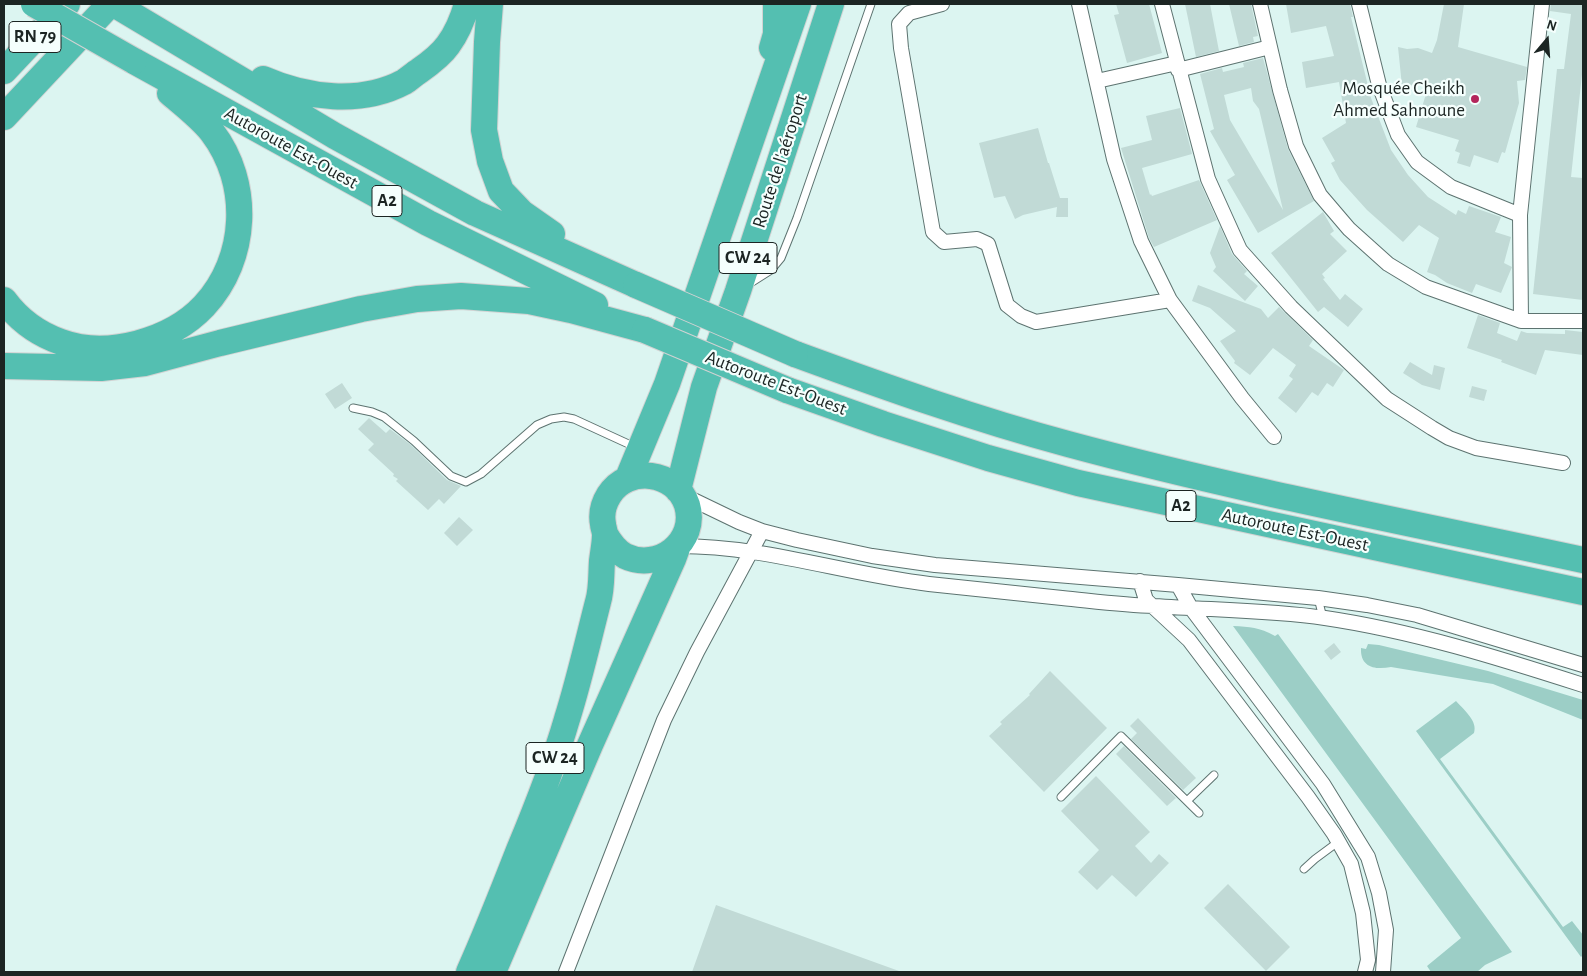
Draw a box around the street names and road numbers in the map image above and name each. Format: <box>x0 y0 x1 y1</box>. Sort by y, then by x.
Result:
road number: RN 79 <box>9 22 61 52</box>
street label: Route de l'aéroport <box>748 91 812 231</box>
street label: Autoroute Est-Ouest <box>220 102 362 194</box>
road number: A2 <box>372 186 402 217</box>
road number: CW 24 <box>719 242 777 274</box>
street label: Autoroute Est-Ouest <box>702 346 850 420</box>
road number: A2 <box>1166 491 1196 522</box>
street label: Autoroute Est-Ouest <box>1220 503 1370 557</box>
road number: CW 24 <box>526 742 584 774</box>

